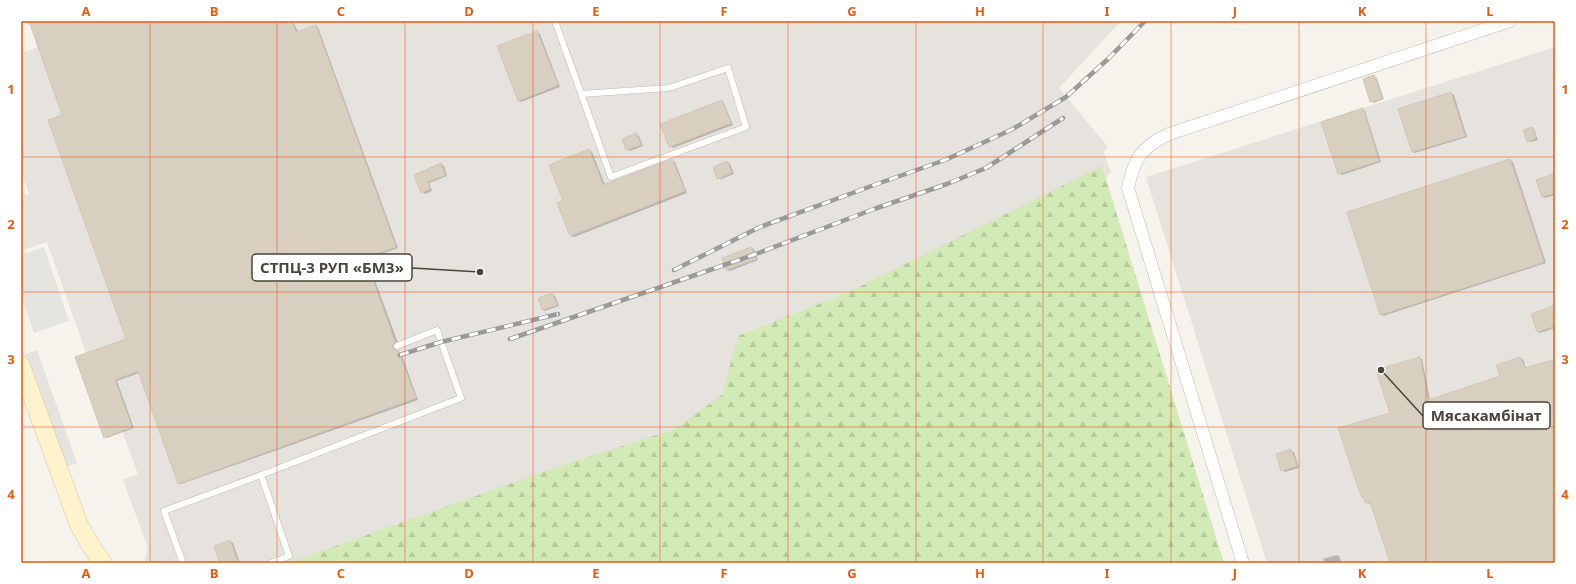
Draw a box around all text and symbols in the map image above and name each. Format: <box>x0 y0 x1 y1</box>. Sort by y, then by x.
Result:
text: A <box>82 2 91 20</box>
text: B <box>210 2 218 20</box>
text: C <box>337 2 345 20</box>
text: D <box>464 2 474 20</box>
text: E <box>592 2 600 20</box>
text: F <box>720 2 728 20</box>
text: G <box>847 2 857 20</box>
text: H <box>975 2 985 20</box>
text: I <box>1104 2 1110 20</box>
text: J <box>1232 2 1237 20</box>
text: K <box>1358 2 1367 20</box>
text: L <box>1486 2 1494 20</box>
text: 1 <box>7 80 15 98</box>
text: 1 <box>1561 80 1569 98</box>
text: 2 <box>7 215 15 233</box>
text: 2 <box>1561 215 1569 233</box>
callout: СТПЦ-3 РУП «БМЗ» <box>252 254 412 281</box>
text: СТПЦ-3 РУП «БМЗ» <box>260 257 404 277</box>
text: 3 <box>7 350 15 368</box>
text: 3 <box>1561 350 1569 368</box>
callout: Мясакамбінат <box>1423 402 1550 429</box>
text: Мясакамбінат <box>1431 405 1542 425</box>
text: 4 <box>7 485 15 503</box>
text: 4 <box>1561 485 1569 503</box>
text: A <box>82 564 91 582</box>
text: B <box>210 564 218 582</box>
text: C <box>337 564 345 582</box>
text: D <box>464 564 474 582</box>
text: E <box>592 564 600 582</box>
text: F <box>720 564 728 582</box>
text: G <box>847 564 857 582</box>
text: H <box>975 564 985 582</box>
text: I <box>1104 564 1110 582</box>
text: J <box>1232 564 1237 582</box>
text: K <box>1358 564 1367 582</box>
text: L <box>1486 564 1494 582</box>

